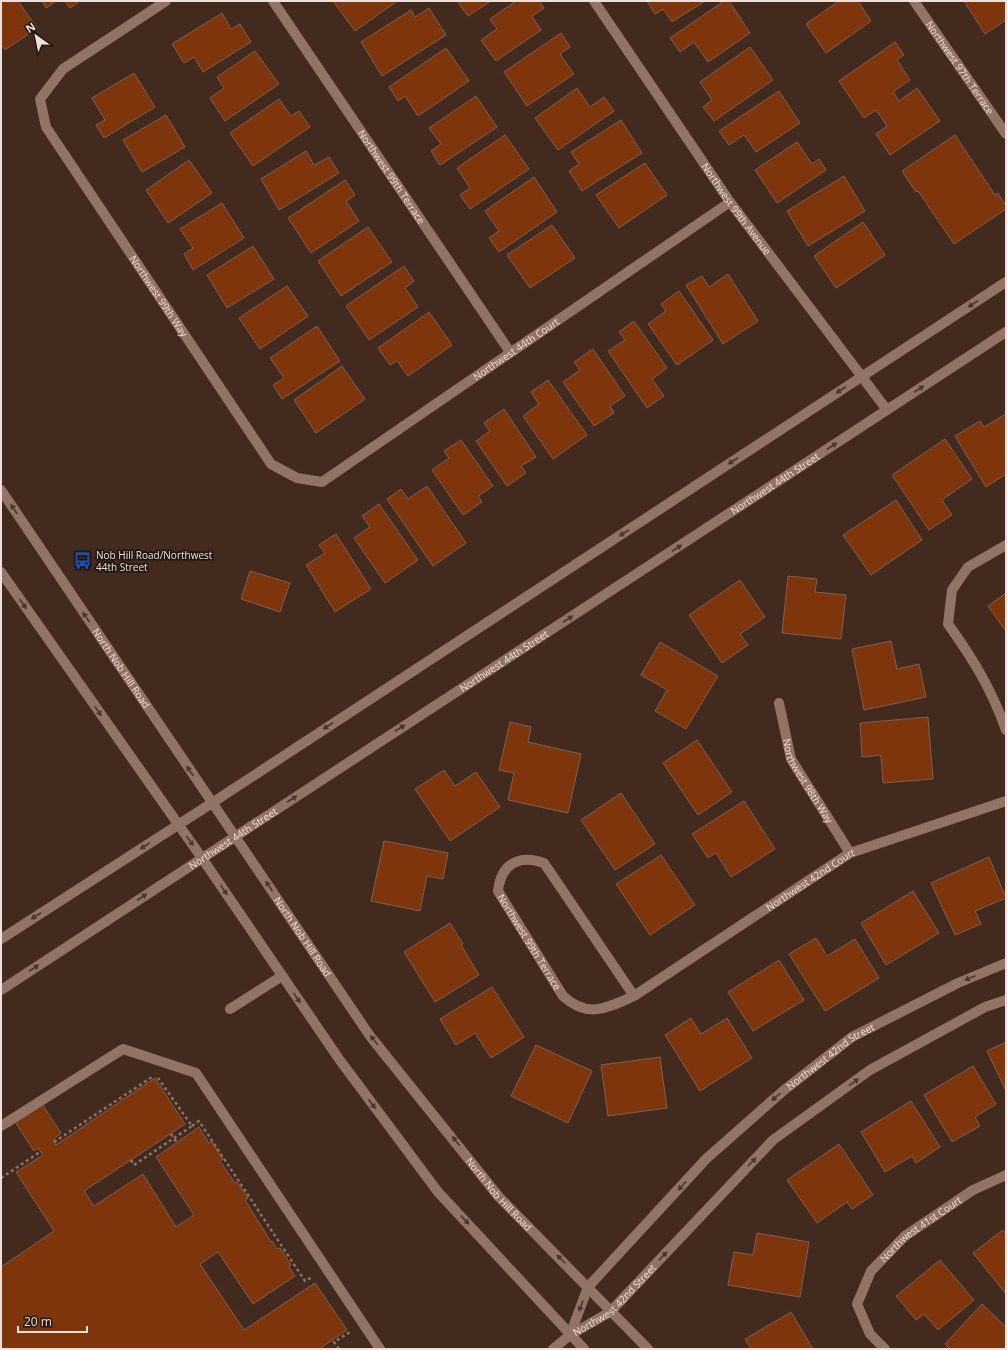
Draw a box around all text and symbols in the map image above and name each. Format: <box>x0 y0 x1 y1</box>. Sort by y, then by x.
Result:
north arrow <box>16 16 56 56</box>
text: N <box>22 18 38 36</box>
street label: Northwest 97th Terrace <box>923 18 998 117</box>
street label: Northwest 99th Terrace <box>355 127 429 227</box>
street label: Northwest 99th Avenue <box>699 160 775 258</box>
street label: Northwest 99th Way <box>127 252 192 340</box>
one-way arrow <box>968 300 979 307</box>
street label: Northwest 44th Court <box>470 314 562 383</box>
one-way arrow <box>914 385 924 393</box>
one-way arrow <box>836 386 846 394</box>
one-way arrow <box>827 442 838 449</box>
street label: Northwest 44th Street <box>728 449 822 518</box>
one-way arrow <box>727 458 738 465</box>
one-way arrow <box>10 504 18 514</box>
one-way arrow <box>619 529 629 537</box>
one-way arrow <box>671 544 683 551</box>
place label: Nob Hill Road/Northwest 44th Street <box>96 548 213 574</box>
bus stop icon: Nob Hill Road/Northwest 44th Street <box>73 551 93 571</box>
one-way arrow <box>19 599 27 610</box>
one-way arrow <box>82 611 90 622</box>
one-way arrow <box>563 615 573 623</box>
street label: North Nob Hill Road <box>89 625 153 711</box>
street label: Northwest 44th Street <box>457 626 551 695</box>
one-way arrow <box>94 705 102 716</box>
one-way arrow <box>323 723 334 730</box>
one-way arrow <box>395 724 406 732</box>
street label: Northwest 98th Way <box>780 737 837 827</box>
one-way arrow <box>186 766 194 776</box>
one-way arrow <box>286 796 298 803</box>
street label: Northwest 44th Street <box>186 804 280 872</box>
one-way arrow <box>186 836 194 846</box>
one-way arrow <box>139 842 151 849</box>
street label: Northwest 42nd Court <box>763 845 857 914</box>
one-way arrow <box>266 881 273 892</box>
one-way arrow <box>220 885 228 895</box>
street label: Northwest 99th Terrace <box>494 891 565 993</box>
one-way arrow <box>137 893 147 901</box>
street label: North Nob Hill Road <box>271 894 335 979</box>
one-way arrow <box>30 913 42 920</box>
one-way arrow <box>28 964 39 972</box>
one-way arrow <box>964 975 975 981</box>
one-way arrow <box>293 993 301 1003</box>
street label: Northwest 42nd Street <box>783 1020 877 1093</box>
one-way arrow <box>370 1035 378 1046</box>
one-way arrow <box>849 1077 860 1086</box>
one-way arrow <box>771 1092 782 1101</box>
one-way arrow <box>368 1098 376 1109</box>
one-way arrow <box>452 1136 460 1147</box>
street label: North Nob Hill Road <box>463 1154 535 1234</box>
one-way arrow <box>748 1157 757 1167</box>
one-way arrow <box>678 1181 687 1190</box>
street label: Northwest 41st Court <box>877 1193 964 1265</box>
one-way arrow <box>460 1215 470 1225</box>
one-way arrow <box>658 1251 667 1261</box>
one-way arrow <box>556 1254 566 1264</box>
street label: Northwest 42nd Street <box>570 1261 659 1339</box>
one-way arrow <box>578 1300 584 1312</box>
scale bar <box>18 1308 87 1334</box>
text: 20 m <box>24 1313 52 1330</box>

